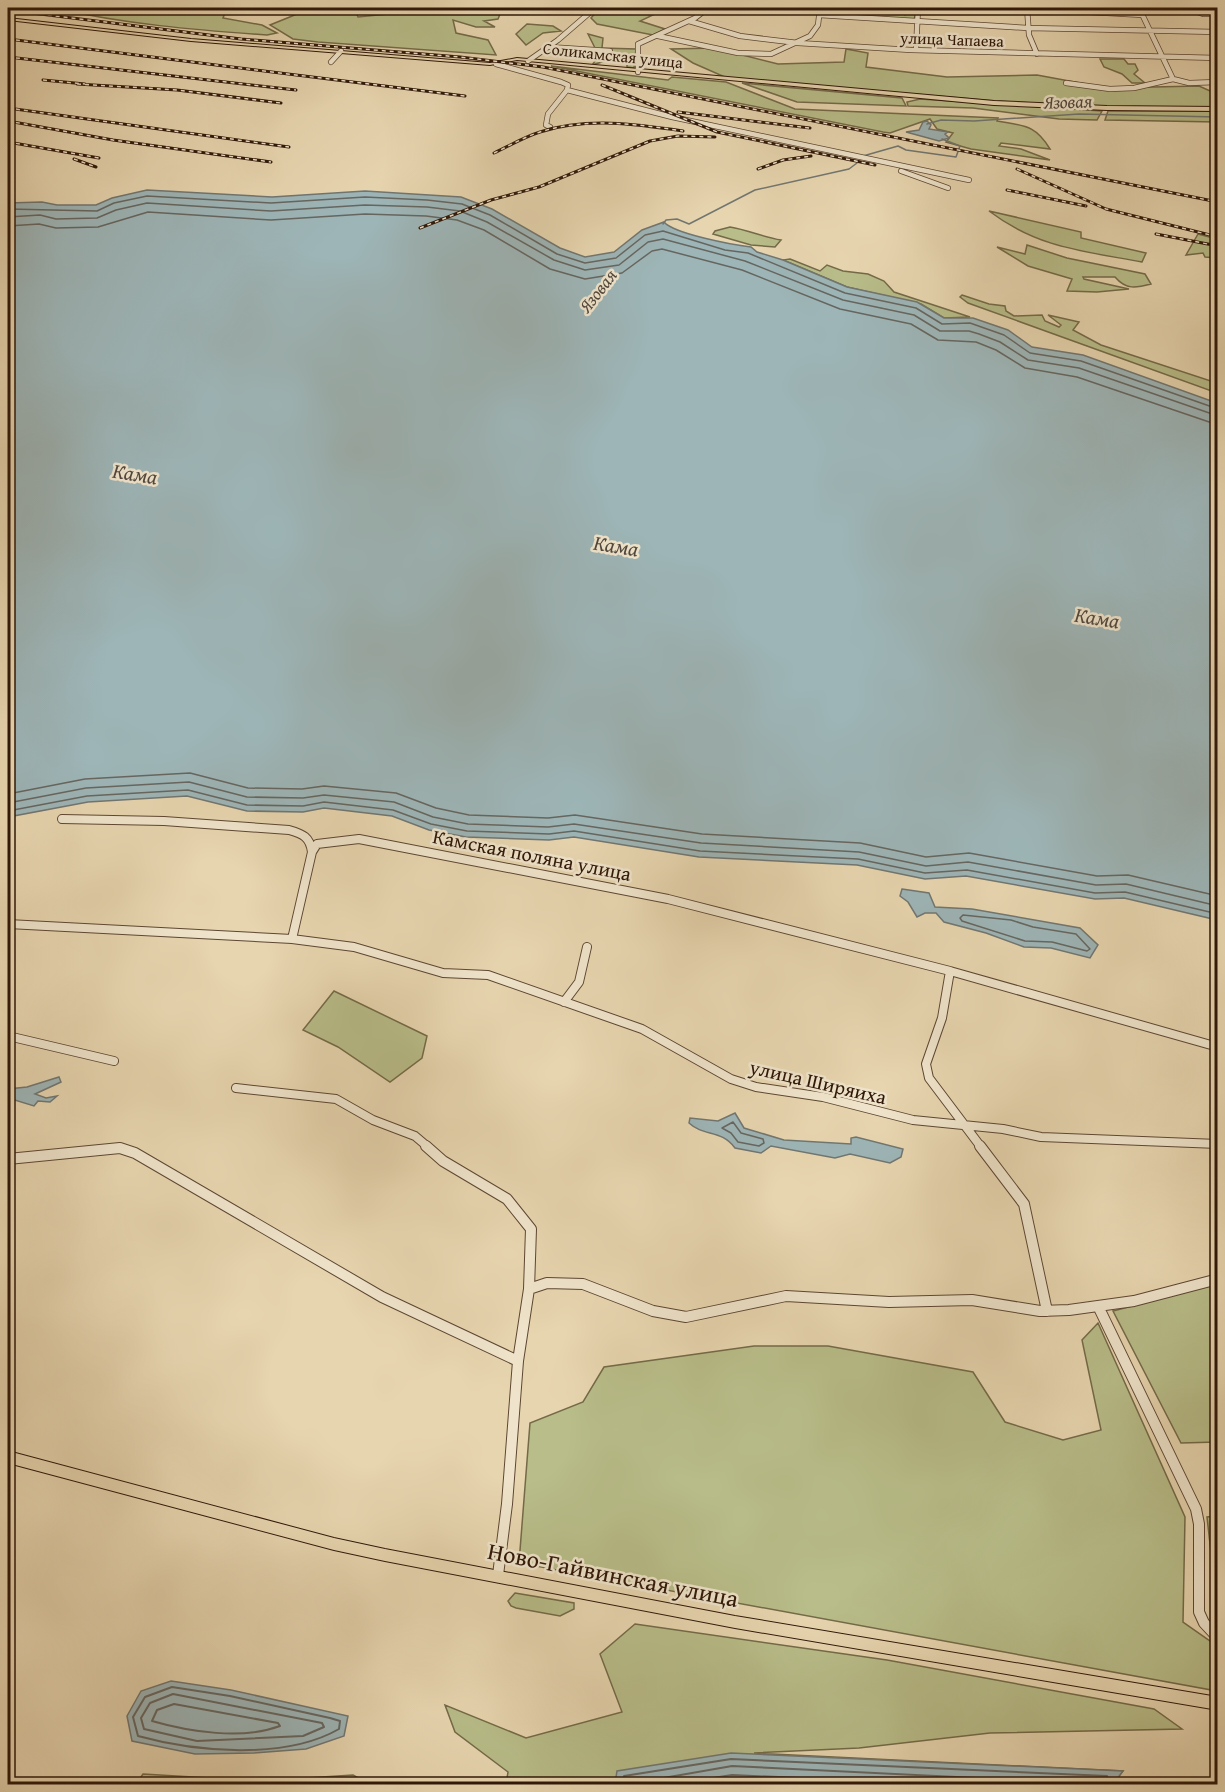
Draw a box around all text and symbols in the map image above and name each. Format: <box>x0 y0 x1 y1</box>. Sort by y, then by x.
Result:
street label: улица Чапаева <box>899 25 1005 53</box>
street label: Соликамская улица <box>542 36 685 74</box>
water label: Язовая <box>1042 87 1093 116</box>
water label: Язовая <box>571 263 623 319</box>
water label: Кама <box>111 455 160 492</box>
water label: Кама <box>592 527 641 564</box>
water label: Кама <box>1073 599 1122 636</box>
street label: Камская поляна улица <box>430 821 634 888</box>
street label: улица Ширяиха <box>746 1051 890 1111</box>
street label: Ново-Гайвинская улица <box>485 1533 742 1616</box>

